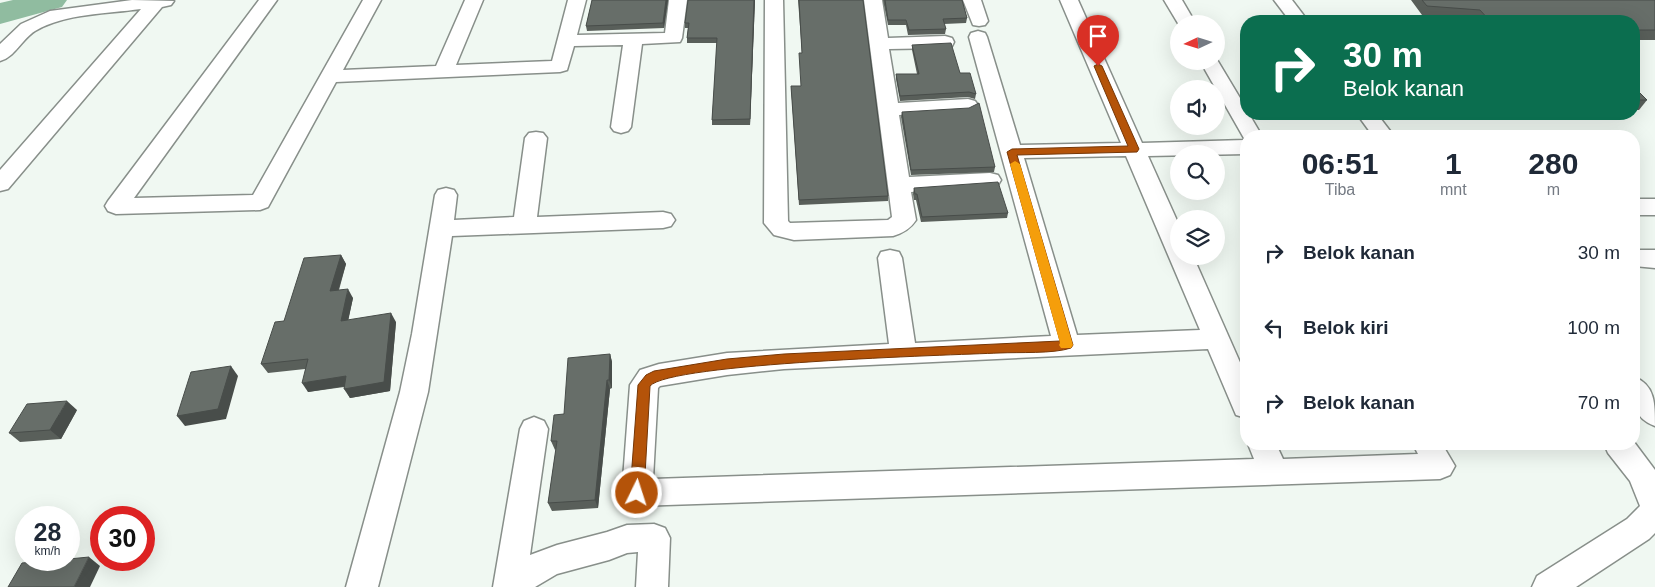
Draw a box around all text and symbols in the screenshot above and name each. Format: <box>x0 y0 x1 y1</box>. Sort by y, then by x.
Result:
pin <box>1077 15 1119 66</box>
north arrow <box>1170 15 1225 70</box>
map controls <box>1170 15 1225 265</box>
icon: arrive <box>1084 22 1112 50</box>
icon: right <box>1260 35 1325 100</box>
text: 30 m <box>1343 35 1423 74</box>
text: Belok kanan <box>1343 76 1464 101</box>
button: sound <box>1170 80 1225 135</box>
button: search <box>1170 145 1225 200</box>
text: 06:51 <box>1302 147 1378 180</box>
text: 1 <box>1445 147 1462 180</box>
text: 280 <box>1528 147 1578 180</box>
text: Tiba <box>1325 181 1355 198</box>
text: mnt <box>1440 181 1467 198</box>
text: m <box>1547 181 1560 198</box>
button: layers <box>1170 210 1225 265</box>
icon: right <box>1260 239 1288 267</box>
text: Belok kanan <box>1303 242 1415 263</box>
text: 30 m <box>1578 242 1620 263</box>
icon: left <box>1260 314 1288 342</box>
text: Belok kiri <box>1303 317 1389 338</box>
text: 100 m <box>1567 317 1620 338</box>
icon: right <box>1260 389 1288 417</box>
text: Belok kanan <box>1303 392 1415 413</box>
text: 70 m <box>1578 392 1620 413</box>
position arrow <box>610 466 662 518</box>
speed limit sign: 30 <box>90 506 155 571</box>
text: 28 <box>34 518 61 546</box>
text: km/h <box>34 544 61 558</box>

